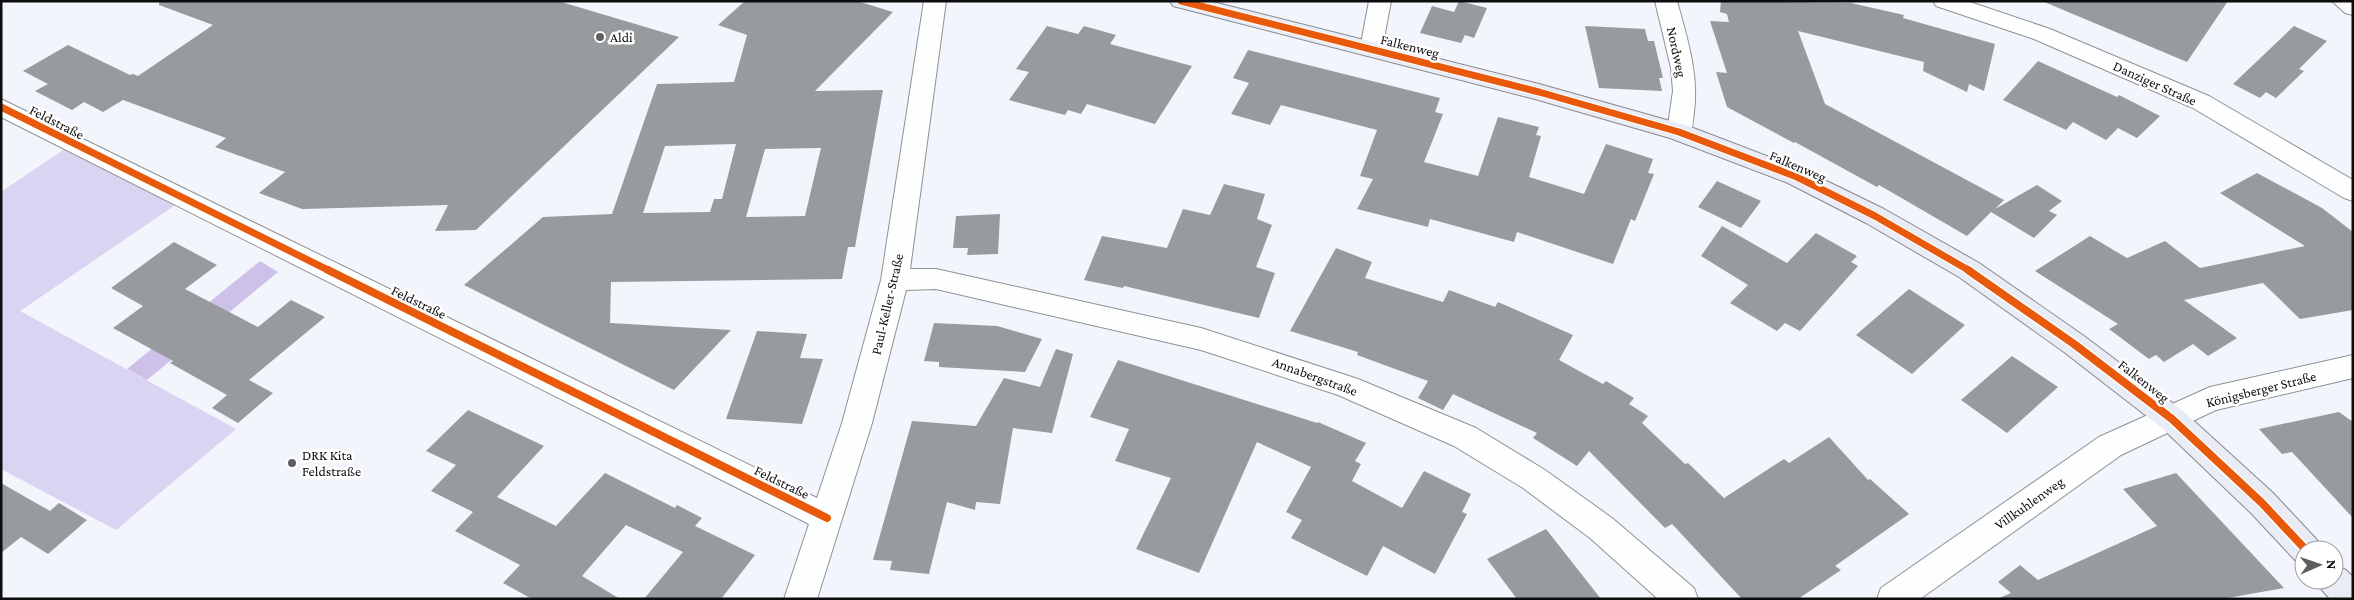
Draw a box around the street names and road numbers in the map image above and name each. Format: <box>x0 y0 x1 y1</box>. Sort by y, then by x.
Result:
street label: Nordweg <box>1664 25 1690 79</box>
street label: Falkenweg <box>1379 31 1441 61</box>
street label: Danziger Straße <box>2111 57 2199 109</box>
street label: Feldstraße <box>27 101 87 143</box>
street label: Falkenweg <box>1767 147 1829 185</box>
street label: Paul-Keller-Straße <box>868 252 906 356</box>
street label: Feldstraße <box>389 282 449 322</box>
street label: Annabergstraße <box>1270 353 1360 399</box>
street label: Falkenweg <box>2115 356 2173 406</box>
street label: Königsberger Straße <box>2204 368 2318 410</box>
street label: Feldstraße <box>752 462 812 502</box>
street label: Villkuhlenweg <box>1991 473 2067 533</box>

